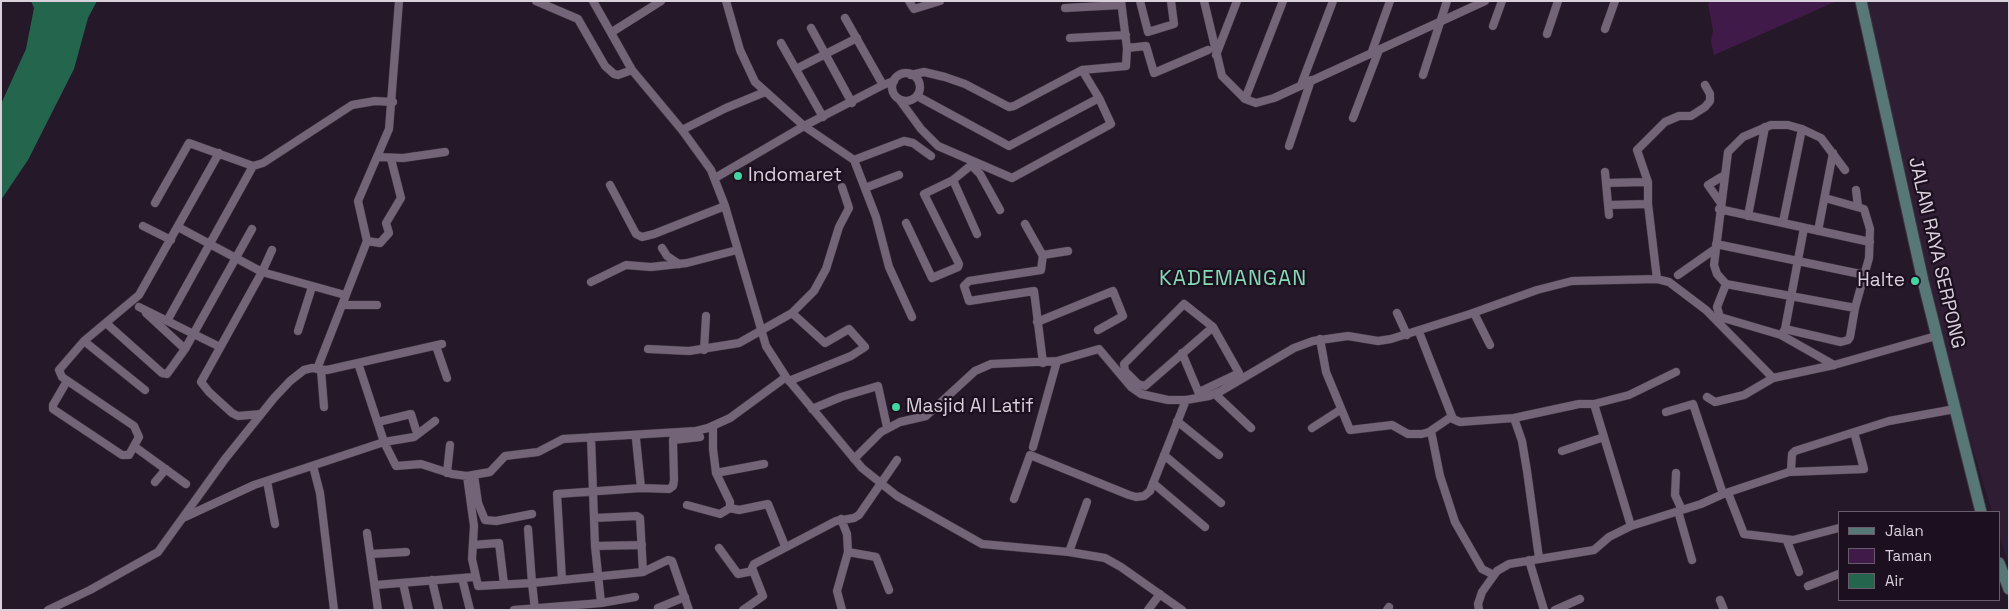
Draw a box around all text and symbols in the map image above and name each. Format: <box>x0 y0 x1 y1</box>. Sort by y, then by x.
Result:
street label: JALAN RAYA SERPONG <box>1903 155 1969 351</box>
place label: Indomaret <box>748 165 842 187</box>
marker: Indomaret <box>732 170 744 182</box>
district label: KADEMANGAN <box>1158 266 1308 292</box>
place label: Halte <box>1857 270 1905 292</box>
marker: Halte <box>1909 275 1921 287</box>
place label: Masjid Al Latif <box>906 396 1034 418</box>
marker: Masjid Al Latif <box>890 401 902 413</box>
legend <box>1838 511 2000 601</box>
text: Jalan <box>1885 521 1924 540</box>
text: Taman <box>1885 546 1932 565</box>
text: Air <box>1885 571 1904 590</box>

